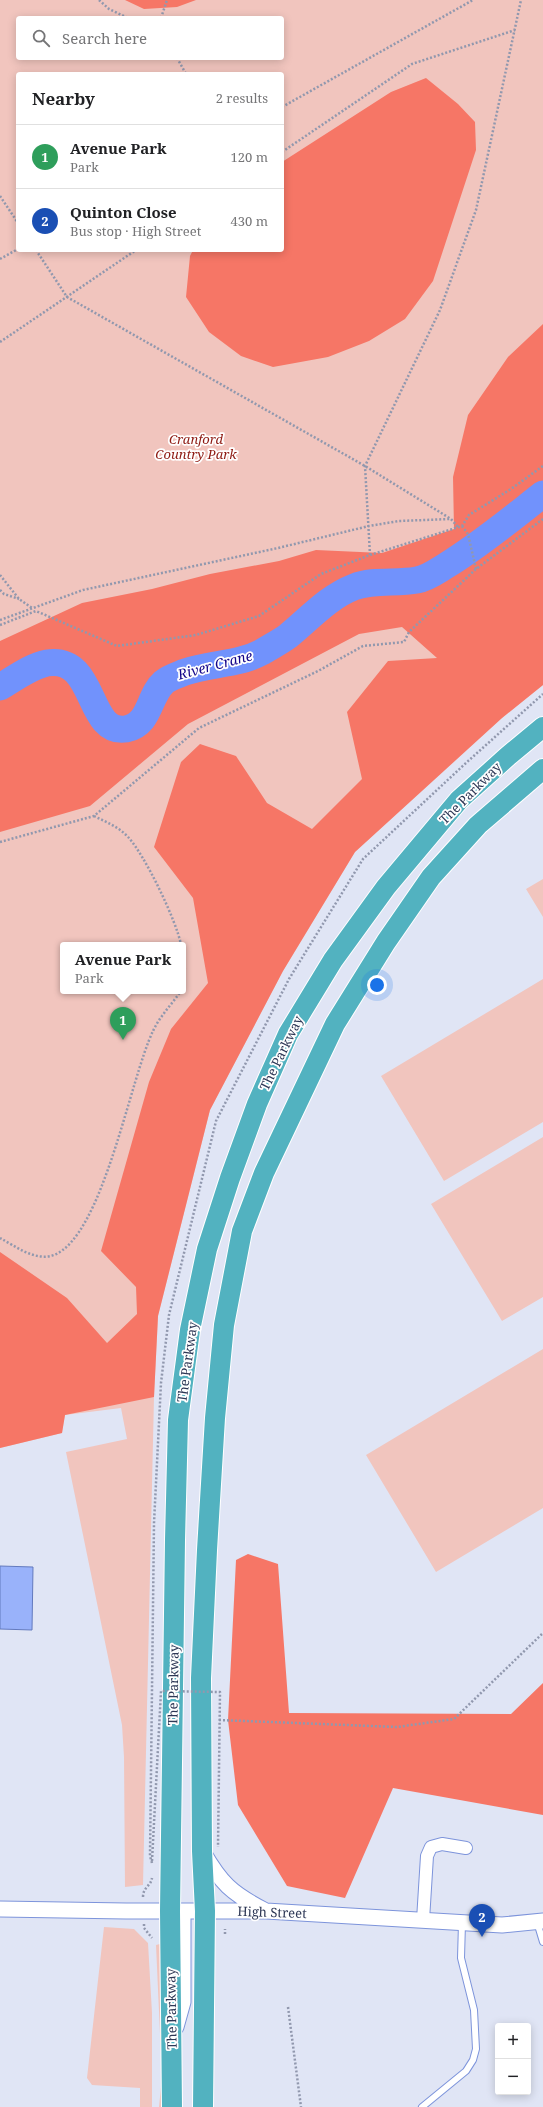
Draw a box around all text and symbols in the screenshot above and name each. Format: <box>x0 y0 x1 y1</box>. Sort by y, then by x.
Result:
search box <box>16 16 284 60</box>
icon: search <box>30 27 52 49</box>
text: Search here <box>62 28 147 48</box>
text: Nearby <box>32 87 95 110</box>
text: 2 results <box>216 89 268 107</box>
text: Avenue Park <box>70 138 167 158</box>
text: 1 <box>41 148 49 166</box>
text: 120 m <box>231 148 268 166</box>
text: Park <box>70 158 99 176</box>
text: Quinton Close <box>70 202 177 222</box>
text: 2 <box>41 212 49 230</box>
text: 430 m <box>231 212 268 230</box>
text: Bus stop · High Street <box>70 222 201 240</box>
park label: Cranford Country Park <box>155 430 237 463</box>
water label: River Crane <box>174 645 254 684</box>
street label: The Parkway <box>435 758 505 828</box>
popup <box>60 942 186 994</box>
text: Avenue Park <box>75 949 171 969</box>
text: Park <box>75 969 104 987</box>
your location <box>367 975 387 995</box>
pin: 1 <box>110 1007 136 1040</box>
street label: The Parkway <box>255 1012 307 1093</box>
street label: The Parkway <box>172 1320 202 1403</box>
street label: The Parkway <box>163 1644 183 1726</box>
street label: High Street <box>237 1902 307 1922</box>
pin: 2 <box>469 1904 495 1937</box>
street label: The Parkway <box>161 1968 181 2050</box>
map controls <box>495 2023 531 2095</box>
button: + <box>495 2023 531 2059</box>
button: − <box>495 2059 531 2095</box>

